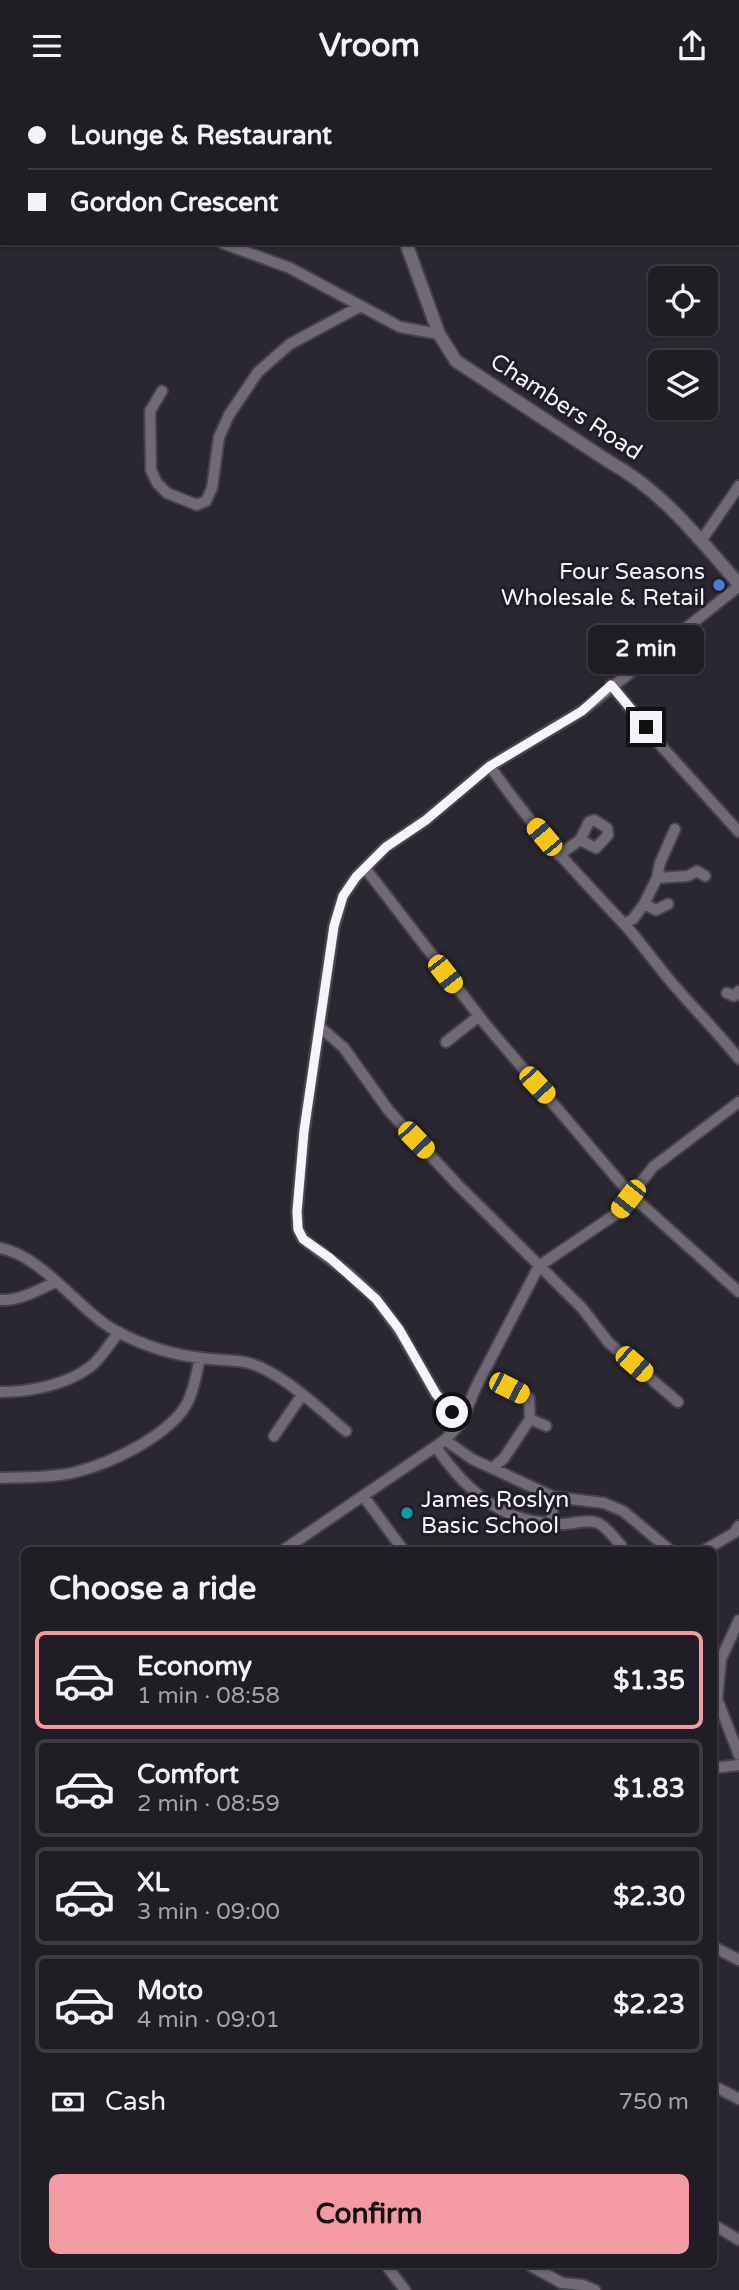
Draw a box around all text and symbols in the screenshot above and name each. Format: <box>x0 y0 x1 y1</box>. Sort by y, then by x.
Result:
icon: menu <box>28 27 66 65</box>
text: Vroom <box>319 27 420 65</box>
icon: share <box>673 27 711 65</box>
text: Lounge & Restaurant <box>70 120 332 151</box>
text: Gordon Crescent <box>70 187 278 218</box>
map controls <box>648 266 718 420</box>
button: locate <box>648 266 718 336</box>
street label: Chambers Road <box>485 348 647 466</box>
button: layers <box>648 350 718 420</box>
place label: Four Seasons Wholesale & Retail <box>501 558 705 612</box>
marker: Four Seasons Wholesale & Retail <box>711 577 727 593</box>
callout: 2 min <box>588 625 704 675</box>
text: 2 min <box>615 635 677 663</box>
route end <box>630 711 662 743</box>
car <box>523 814 566 860</box>
car <box>424 951 467 997</box>
car <box>515 1062 560 1108</box>
car <box>394 1118 439 1162</box>
car <box>607 1176 650 1222</box>
car <box>612 1342 657 1386</box>
car <box>486 1369 533 1407</box>
route start <box>436 1396 468 1428</box>
place label: James Roslyn Basic School <box>421 1486 569 1540</box>
marker: James Roslyn Basic School <box>399 1505 415 1521</box>
text: Choose a ride <box>49 1570 256 1608</box>
icon: car <box>53 1649 116 1712</box>
text: Economy <box>137 1651 252 1682</box>
text: $1.35 <box>613 1665 685 1696</box>
text: 1 min · 08:58 <box>137 1682 280 1710</box>
icon: car <box>53 1757 116 1820</box>
text: Comfort <box>137 1759 239 1790</box>
text: $1.83 <box>613 1773 685 1804</box>
text: 2 min · 08:59 <box>137 1790 280 1818</box>
icon: car <box>53 1865 116 1928</box>
text: XL <box>137 1867 169 1898</box>
text: $2.30 <box>613 1881 685 1912</box>
text: 3 min · 09:00 <box>137 1898 280 1926</box>
icon: car <box>53 1973 116 2036</box>
text: Moto <box>137 1975 203 2006</box>
text: $2.23 <box>613 1989 685 2020</box>
text: 4 min · 09:01 <box>137 2006 280 2034</box>
icon: cash <box>49 2083 87 2121</box>
text: Cash <box>105 2086 166 2117</box>
text: 750 m <box>619 2088 689 2116</box>
button: Confirm <box>49 2174 689 2254</box>

